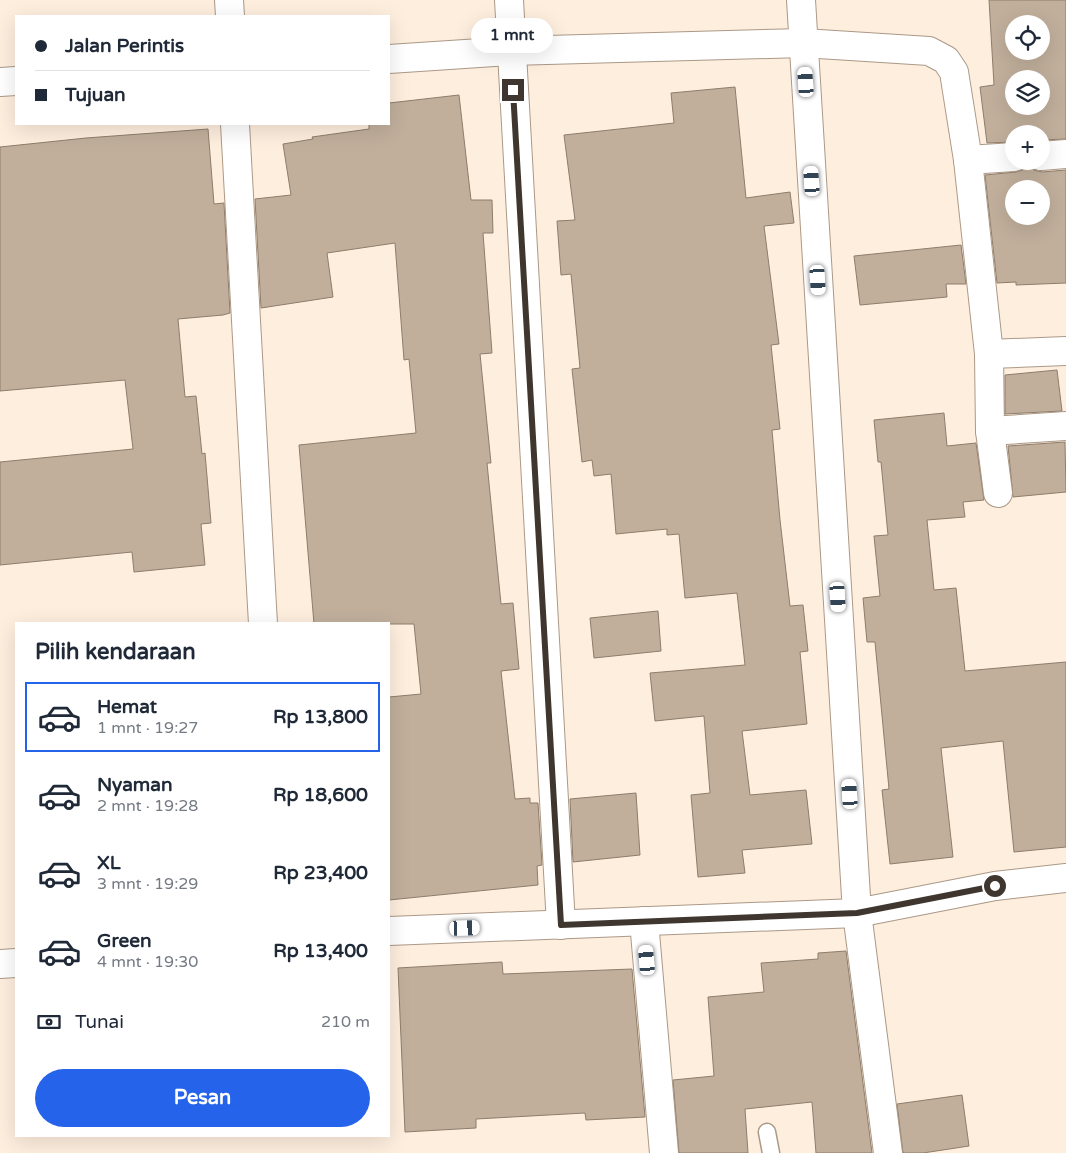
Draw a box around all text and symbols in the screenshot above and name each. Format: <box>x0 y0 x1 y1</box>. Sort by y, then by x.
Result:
map controls <box>1005 15 1050 225</box>
button: locate <box>1005 15 1050 60</box>
callout: 1 mnt <box>472 18 554 52</box>
text: 1 mnt <box>490 25 534 45</box>
text: Jalan Perintis <box>65 35 184 57</box>
car <box>797 67 814 97</box>
button: layers <box>1005 70 1050 115</box>
route end <box>502 79 524 101</box>
text: Tujuan <box>65 84 126 106</box>
button: + <box>1005 125 1050 170</box>
car <box>803 166 820 196</box>
button: − <box>1005 180 1050 225</box>
car <box>809 265 826 295</box>
car <box>829 582 846 612</box>
text: Pilih kendaraan <box>35 639 196 665</box>
icon: car <box>37 695 82 740</box>
text: Hemat <box>97 696 157 718</box>
text: Rp 13,800 <box>273 706 368 728</box>
text: 1 mnt · 19:27 <box>97 718 198 738</box>
icon: car <box>37 773 82 818</box>
text: Nyaman <box>97 774 173 796</box>
car <box>841 779 858 809</box>
text: Rp 18,600 <box>273 784 368 806</box>
text: 2 mnt · 19:28 <box>97 796 198 816</box>
icon: car <box>37 851 82 896</box>
text: XL <box>97 852 121 874</box>
text: Rp 23,400 <box>273 862 368 884</box>
text: 3 mnt · 19:29 <box>97 874 198 894</box>
route start <box>984 875 1006 897</box>
car <box>449 920 480 936</box>
icon: car <box>37 929 82 974</box>
text: Green <box>97 930 151 952</box>
text: Rp 13,400 <box>273 940 368 962</box>
car <box>638 944 655 976</box>
text: 4 mnt · 19:30 <box>97 952 198 972</box>
icon: cash <box>35 1008 63 1036</box>
text: Tunai <box>75 1011 124 1033</box>
text: 210 m <box>321 1012 370 1032</box>
button: Pesan <box>35 1069 370 1127</box>

